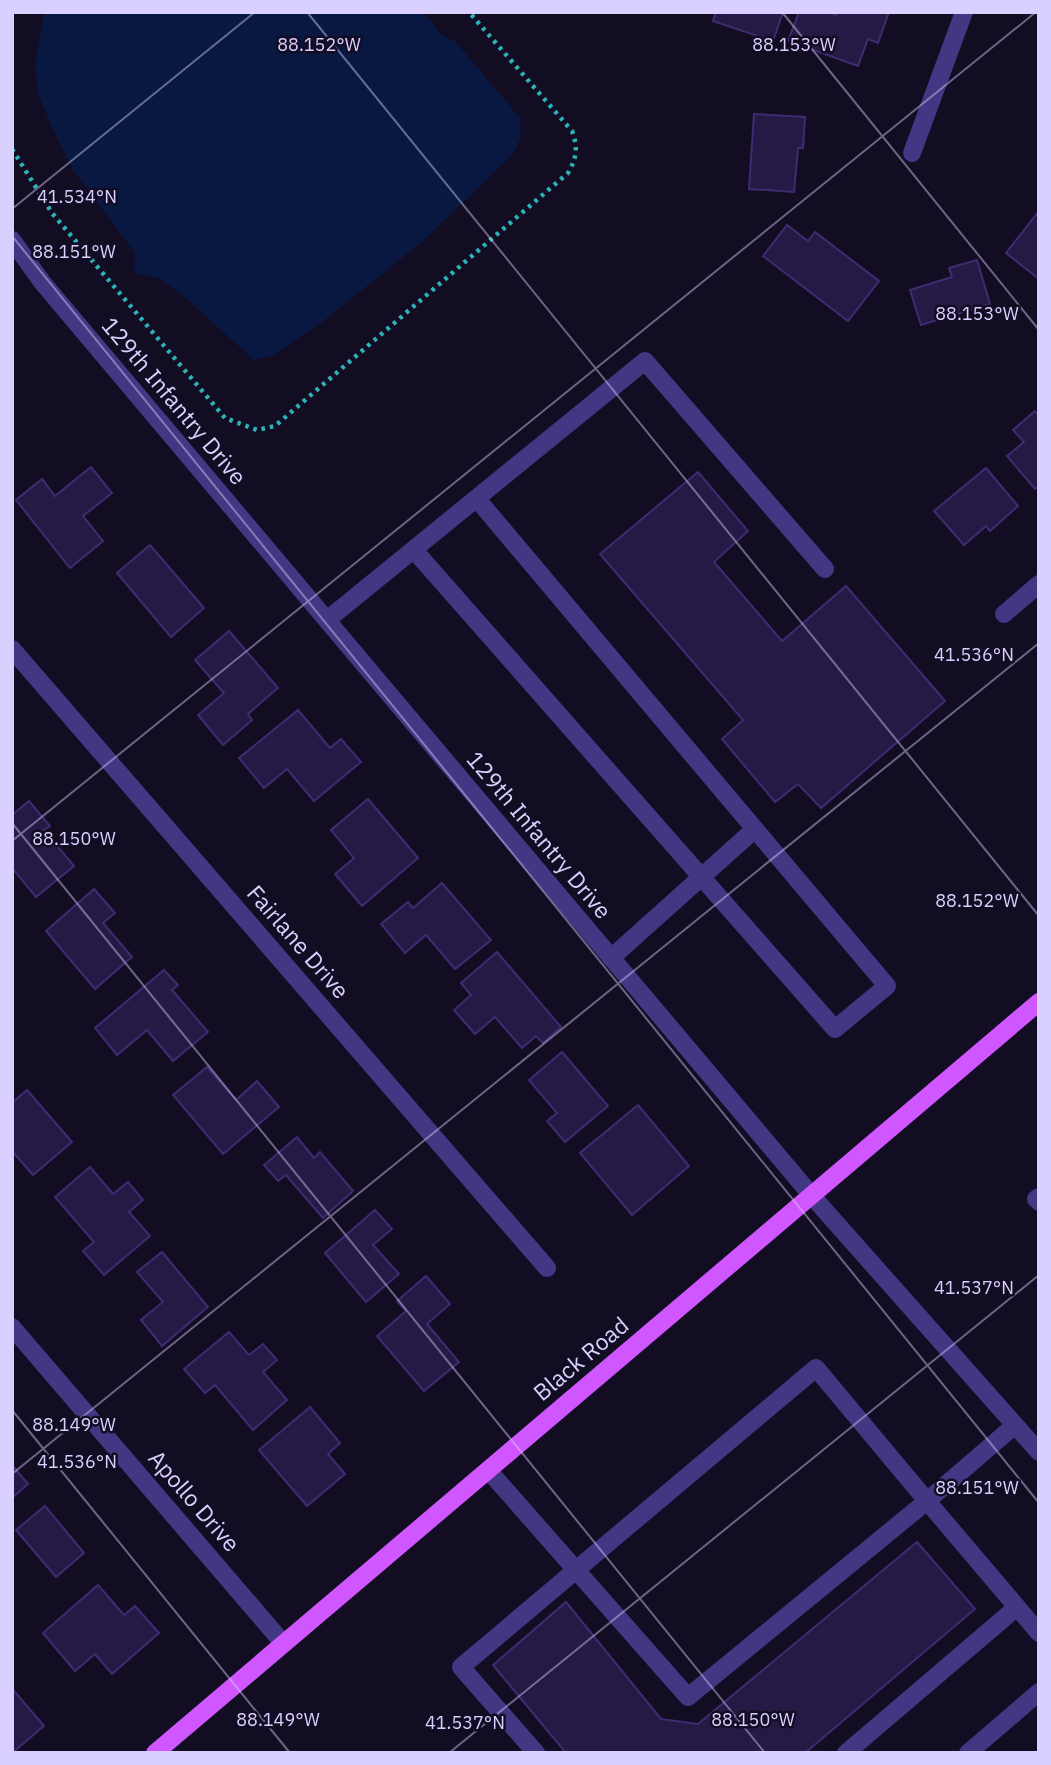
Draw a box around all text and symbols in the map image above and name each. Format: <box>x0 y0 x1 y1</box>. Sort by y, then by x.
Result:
text: 88.152°W <box>277 33 361 56</box>
text: 88.153°W <box>752 33 836 56</box>
text: 41.534°N <box>37 185 117 208</box>
text: 88.151°W <box>32 240 116 263</box>
text: 88.153°W <box>935 302 1019 325</box>
street label: 129th Infantry Drive <box>96 310 254 490</box>
text: 41.536°N <box>934 643 1014 666</box>
street label: 129th Infantry Drive <box>461 744 619 924</box>
text: 88.150°W <box>32 827 116 850</box>
street label: Fairlane Drive <box>241 878 356 1005</box>
text: 88.152°W <box>935 889 1019 912</box>
text: 41.537°N <box>934 1276 1014 1299</box>
street label: Black Road <box>526 1310 634 1407</box>
text: 88.149°W <box>32 1413 116 1436</box>
street label: Apollo Drive <box>142 1443 247 1557</box>
text: 41.536°N <box>37 1450 117 1473</box>
text: 88.151°W <box>935 1476 1019 1499</box>
text: 88.149°W <box>236 1708 320 1731</box>
text: 88.150°W <box>711 1708 795 1731</box>
text: 41.537°N <box>425 1711 505 1734</box>

